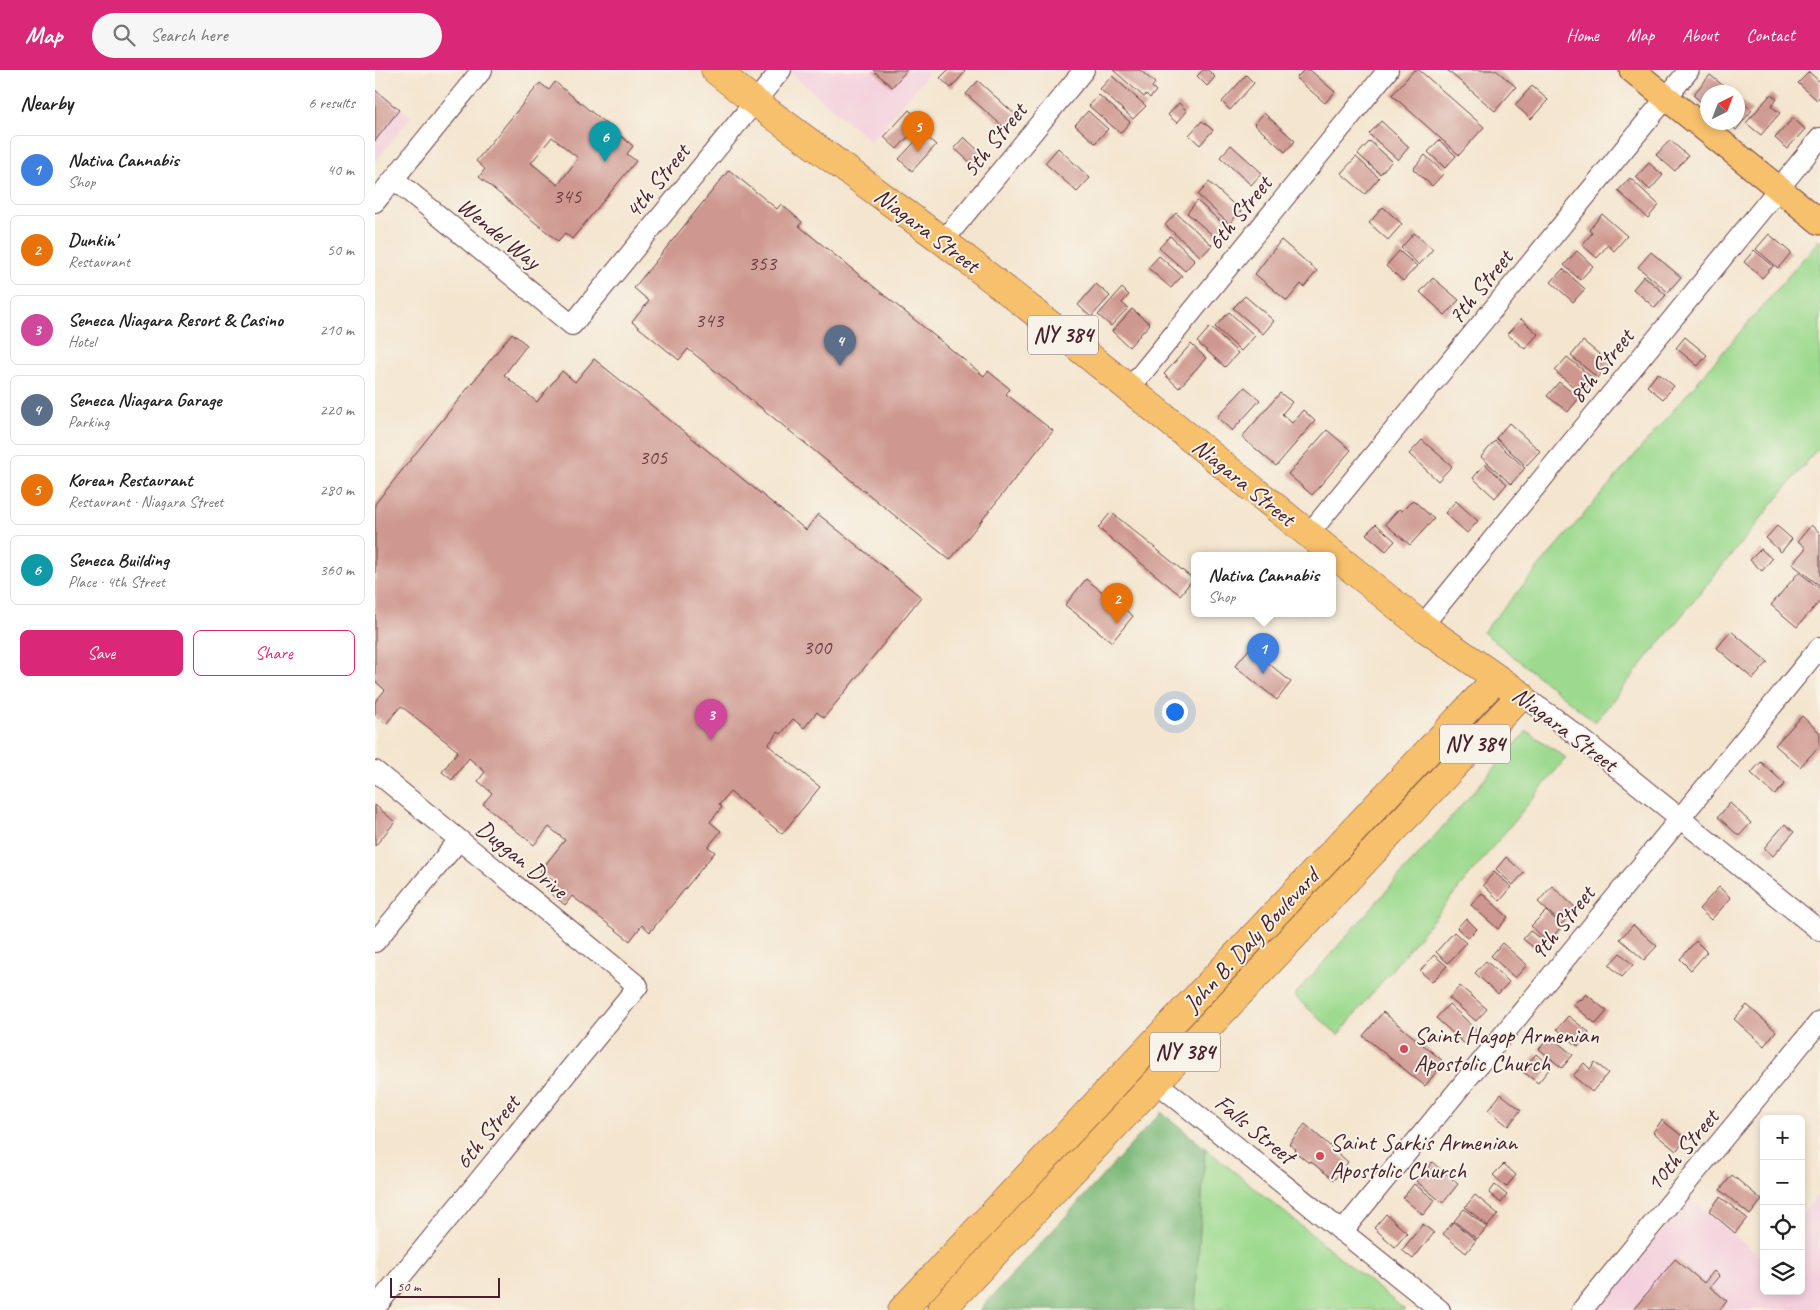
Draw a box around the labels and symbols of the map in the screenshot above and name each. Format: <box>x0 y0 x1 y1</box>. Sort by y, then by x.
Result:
north arrow <box>1700 85 1745 130</box>
street label: 5th Street <box>955 95 1034 183</box>
pin: 5 <box>902 111 934 152</box>
pin: 6 <box>589 121 621 162</box>
street label: 4th Street <box>618 136 697 224</box>
street label: 6th Street <box>1200 168 1279 256</box>
street label: Niagara Street <box>868 181 987 281</box>
house number: 345 <box>553 183 583 209</box>
street label: Wendel Way <box>451 190 548 277</box>
street label: 7th Street <box>1441 242 1520 330</box>
house number: 353 <box>748 250 778 276</box>
house number: 343 <box>695 307 725 333</box>
road number: NY 384 <box>1028 316 1098 354</box>
street label: 8th Street <box>1562 321 1641 409</box>
pin: 4 <box>824 325 856 366</box>
street label: Niagara Street <box>1186 431 1303 534</box>
house number: 305 <box>639 444 669 470</box>
pin: 2 <box>1101 583 1133 624</box>
pin: 1 <box>1247 633 1279 674</box>
house number: 300 <box>803 634 833 660</box>
street label: Niagara Street <box>1506 680 1625 780</box>
pin: 3 <box>695 699 727 740</box>
your location <box>1162 699 1188 725</box>
road number: NY 384 <box>1440 724 1510 764</box>
street label: Duggan Drive <box>470 813 576 906</box>
street label: John B. Daly Boulevard <box>1176 859 1328 1019</box>
street label: 9th Street <box>1523 878 1602 966</box>
place label: Saint Hagop Armenian Apostolic Church <box>1414 1020 1599 1078</box>
road number: NY 384 <box>1150 1032 1220 1072</box>
marker: Saint Hagop Armenian Apostolic Church <box>1398 1043 1410 1055</box>
street label: 6th Street <box>448 1087 527 1175</box>
street label: Falls Street <box>1209 1088 1304 1172</box>
street label: 10th Street <box>1639 1101 1726 1197</box>
place label: Saint Sarkis Armenian Apostolic Church <box>1330 1127 1518 1185</box>
marker: Saint Sarkis Armenian Apostolic Church <box>1314 1150 1326 1162</box>
scale bar <box>390 1275 500 1298</box>

